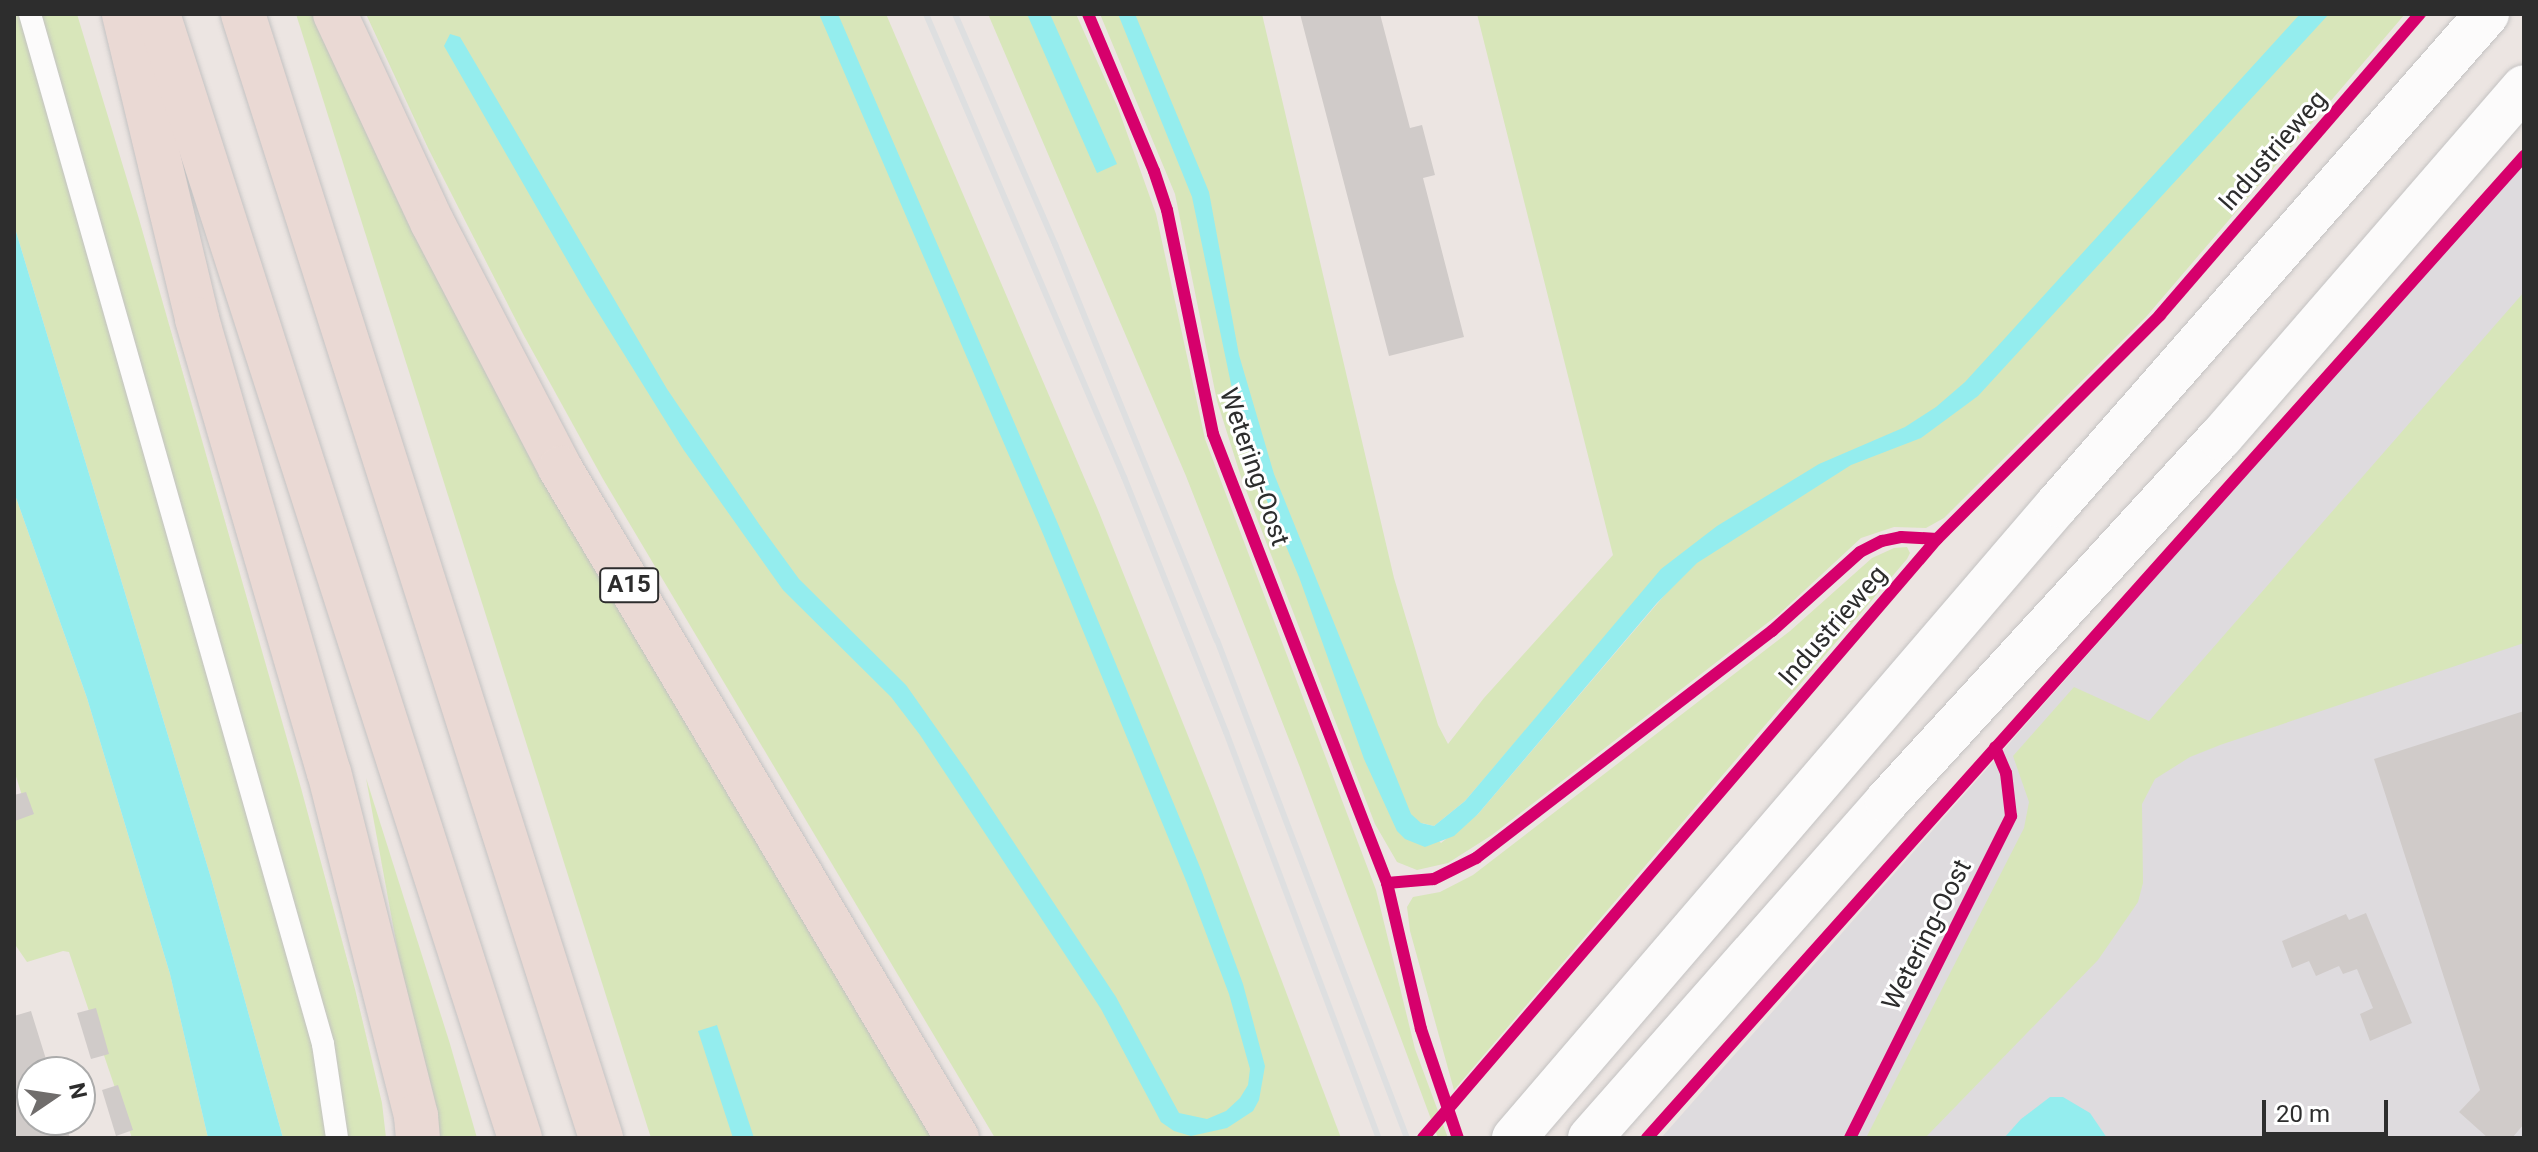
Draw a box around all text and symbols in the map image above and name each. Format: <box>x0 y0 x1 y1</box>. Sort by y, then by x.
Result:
street label: Industrieweg <box>2212 84 2334 218</box>
street label: Wetering-Oost <box>1212 384 1296 550</box>
street label: Industrieweg <box>1772 559 1894 693</box>
road number: A15 <box>599 565 659 605</box>
street label: Wetering-Oost <box>1876 855 1978 1015</box>
north arrow <box>16 1056 96 1136</box>
text: N <box>64 1081 92 1101</box>
scale bar <box>2266 1084 2392 1134</box>
text: 20 m <box>2276 1100 2330 1128</box>

